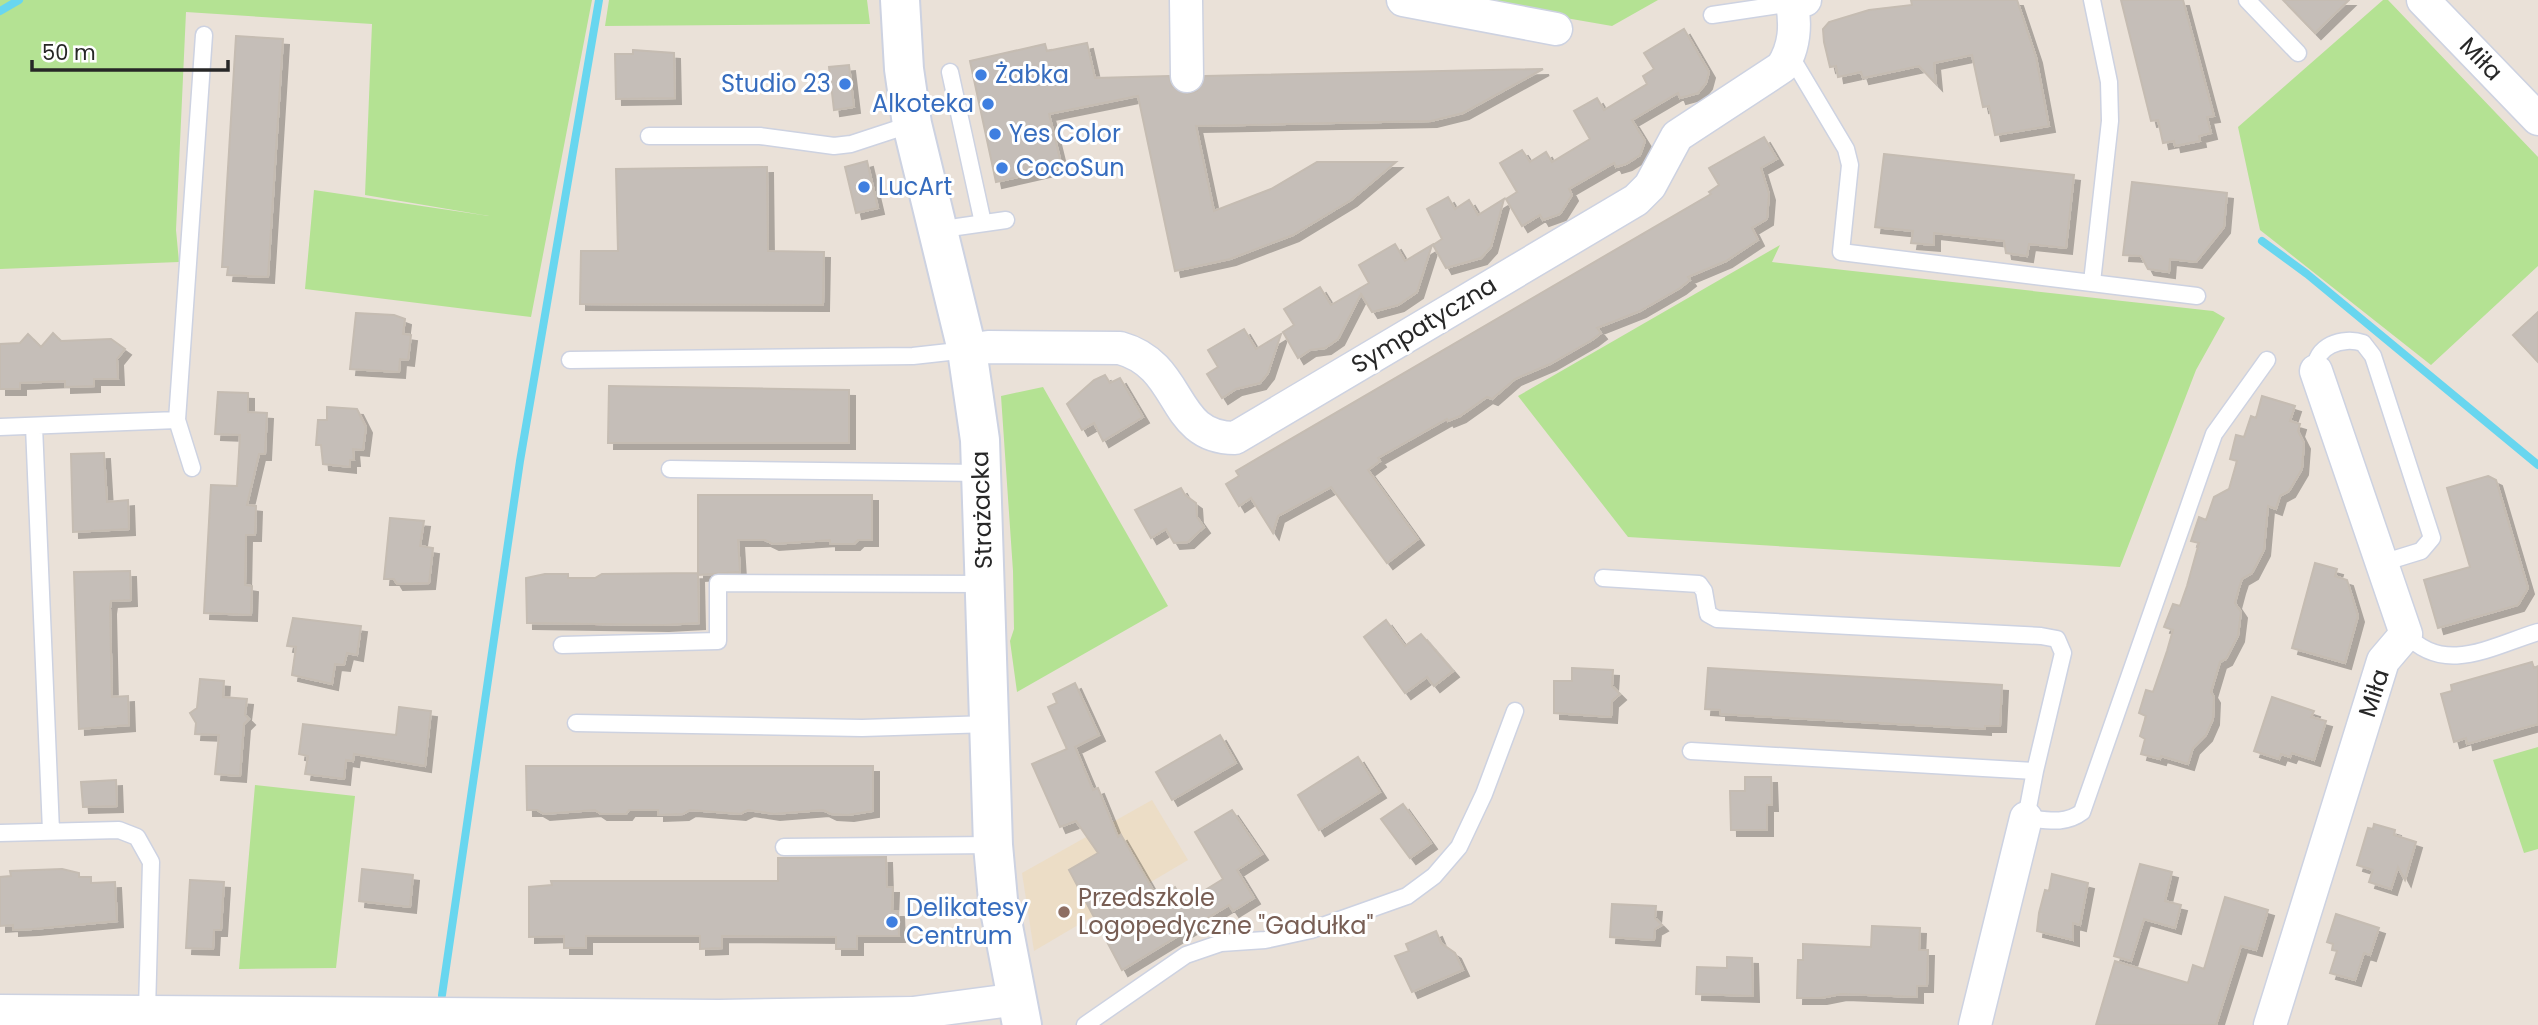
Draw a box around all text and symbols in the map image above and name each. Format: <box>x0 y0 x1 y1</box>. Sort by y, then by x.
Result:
scale bar <box>32 28 228 72</box>
street label: Miła <box>2453 30 2510 88</box>
text: 50 m <box>42 38 96 67</box>
place label: Żabka <box>995 58 1069 91</box>
place label: Studio 23 <box>721 67 831 100</box>
marker: Żabka <box>973 67 989 83</box>
marker: Studio 23 <box>837 76 853 92</box>
place label: Alkoteka <box>872 87 974 120</box>
marker: Alkoteka <box>980 96 996 112</box>
place label: Yes Color <box>1009 117 1121 150</box>
marker: Yes Color <box>987 126 1003 142</box>
place label: CocoSun <box>1016 151 1125 184</box>
marker: CocoSun <box>994 160 1010 176</box>
place label: LucArt <box>878 170 952 203</box>
marker: LucArt <box>856 179 872 195</box>
street label: Sympatyczna <box>1345 268 1503 381</box>
street label: Strażacka <box>963 450 1000 570</box>
street label: Miła <box>2350 665 2397 721</box>
place label: Przedszkole Logopedyczne "Gadułka" <box>1078 881 1373 942</box>
place label: Delikatesy Centrum <box>906 891 1028 952</box>
marker: Przedszkole Logopedyczne "Gadułka" <box>1056 904 1072 920</box>
marker: Delikatesy Centrum <box>884 914 900 930</box>

